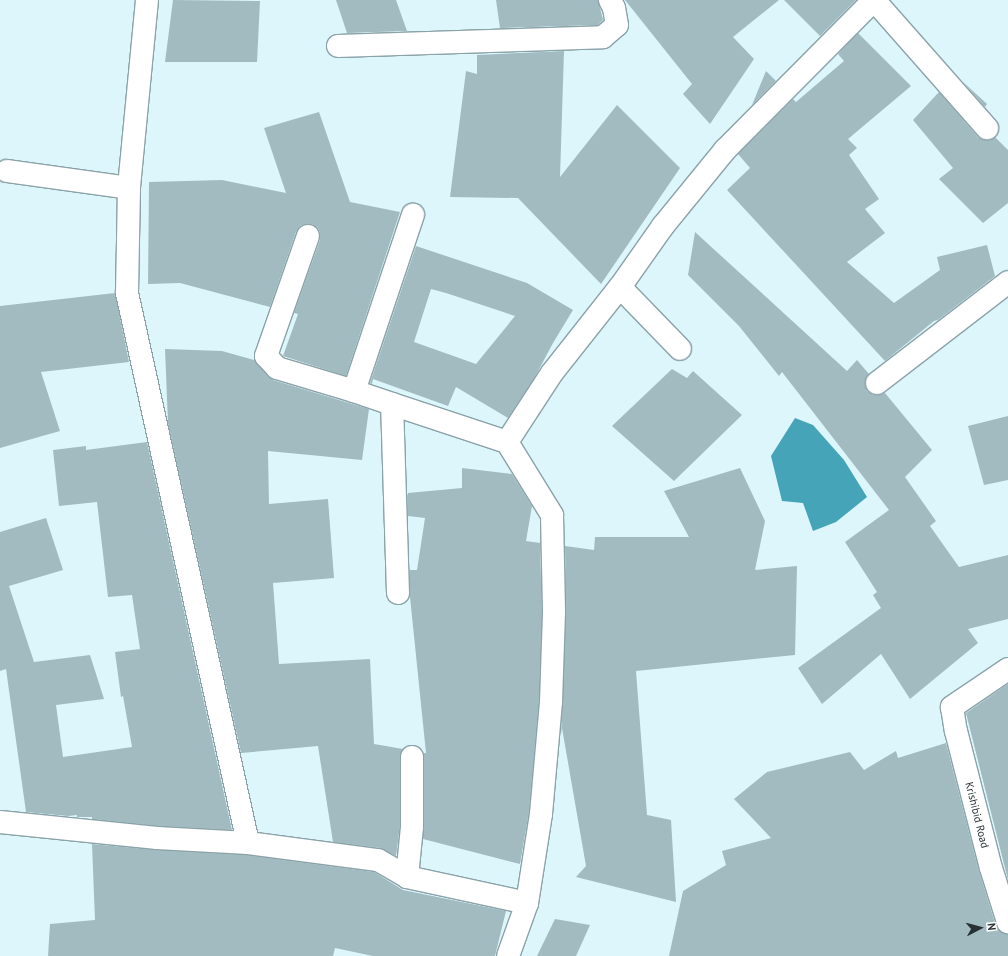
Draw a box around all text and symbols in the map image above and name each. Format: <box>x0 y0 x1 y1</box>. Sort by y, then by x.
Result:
street label: Krishibid Road <box>962 781 992 849</box>
north arrow <box>960 908 1000 948</box>
text: N <box>985 922 999 931</box>

